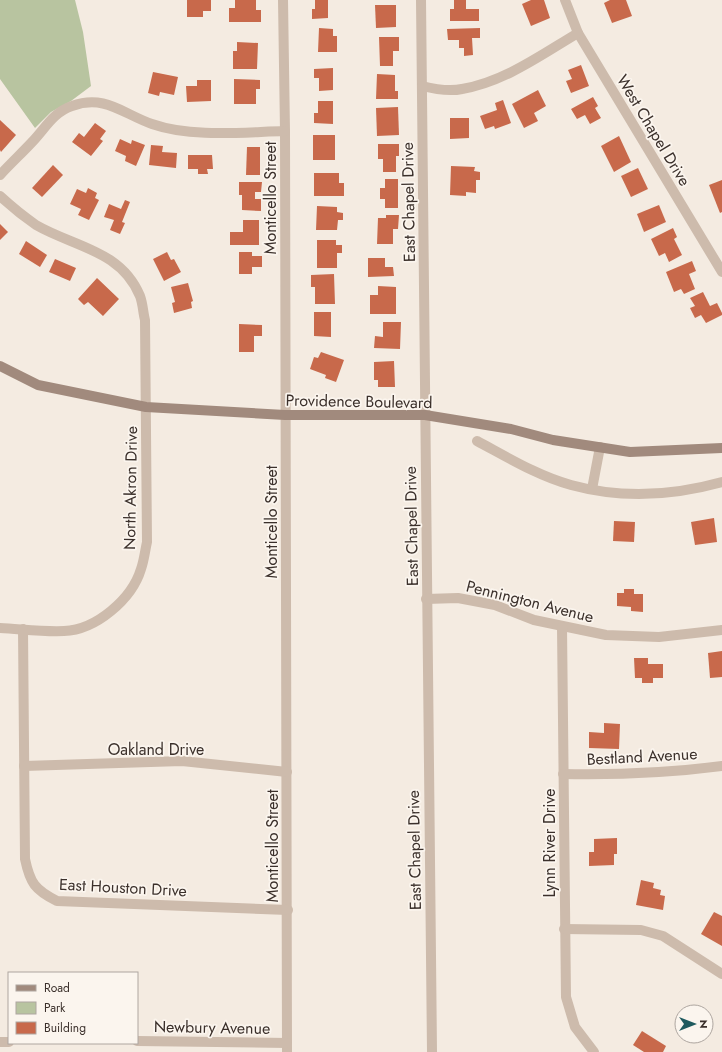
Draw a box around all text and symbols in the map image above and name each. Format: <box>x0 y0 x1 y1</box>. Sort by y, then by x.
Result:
street label: West Chapel Drive <box>611 70 696 190</box>
street label: Monticello Street <box>259 141 282 255</box>
street label: East Chapel Drive <box>396 142 421 262</box>
street label: Providence Boulevard <box>285 389 433 414</box>
street label: North Akron Drive <box>118 426 143 550</box>
street label: Monticello Street <box>260 465 283 579</box>
street label: East Chapel Drive <box>399 466 424 586</box>
street label: Pennington Avenue <box>464 575 596 628</box>
street label: Oakland Drive <box>108 738 204 761</box>
street label: Bestland Avenue <box>586 742 698 771</box>
street label: Lynn River Drive <box>538 788 561 898</box>
street label: Monticello Street <box>261 789 284 903</box>
street label: East Chapel Drive <box>402 790 427 910</box>
street label: East Houston Drive <box>58 873 187 902</box>
legend <box>8 972 138 1044</box>
text: Road <box>44 979 70 997</box>
text: Park <box>44 999 66 1017</box>
north arrow <box>674 1004 714 1044</box>
street label: Newbury Avenue <box>154 1015 270 1040</box>
text: Building <box>44 1019 86 1037</box>
text: N <box>696 1020 712 1028</box>

